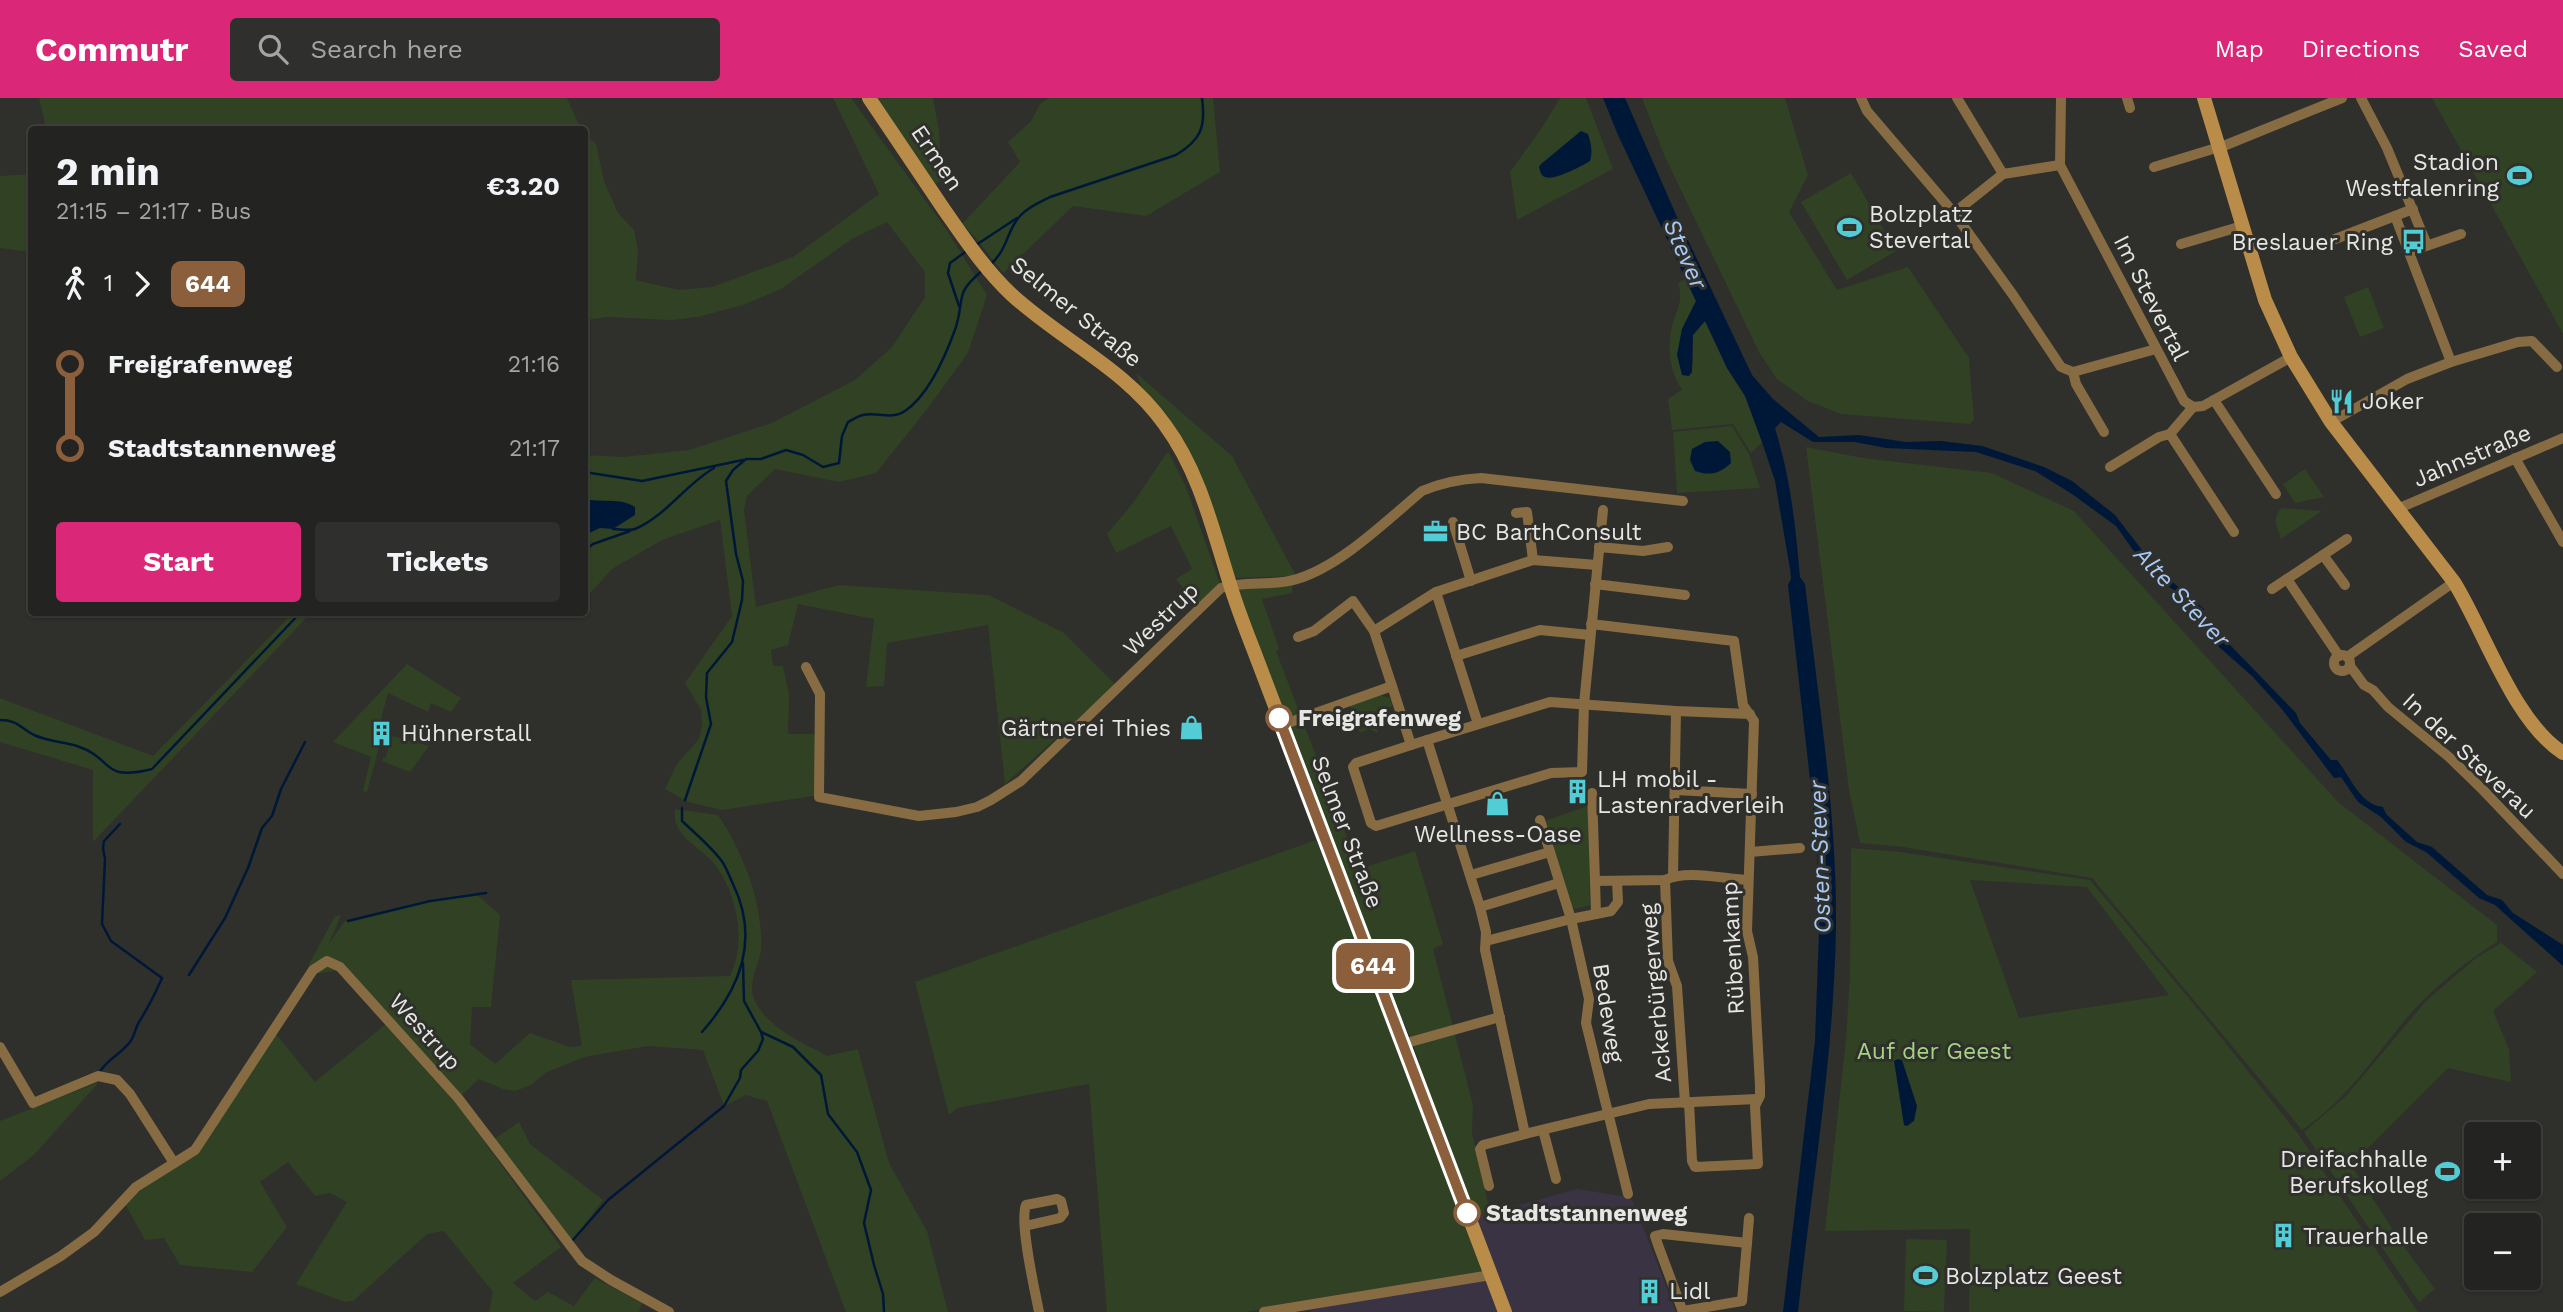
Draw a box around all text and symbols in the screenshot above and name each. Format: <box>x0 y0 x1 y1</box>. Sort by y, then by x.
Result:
search box <box>230 18 720 81</box>
text: Commutr <box>35 30 188 69</box>
icon: search <box>254 30 292 68</box>
text: Search here <box>310 34 463 64</box>
text: Map <box>2215 35 2264 63</box>
text: Directions <box>2302 35 2420 63</box>
text: Saved <box>2458 35 2528 63</box>
street label: Ermen <box>905 120 969 196</box>
place label: Stadion Westfalenring <box>2345 149 2500 202</box>
text: 2 min <box>56 150 160 194</box>
sports icon: Stadion Westfalenring <box>2505 161 2533 189</box>
text: €3.20 <box>487 171 560 201</box>
text: 21:15 – 21:17 · Bus <box>56 198 251 225</box>
place label: Bolzplatz Stevertal <box>1869 201 1973 254</box>
sports icon: Bolzplatz Stevertal <box>1835 213 1863 241</box>
water label: Stever <box>1657 215 1713 295</box>
bus stop icon: Breslauer Ring <box>2399 228 2427 256</box>
place label: Breslauer Ring <box>2232 229 2394 256</box>
street label: Im Stevertal <box>2108 231 2194 365</box>
street label: Selmer Straße <box>1005 251 1147 373</box>
icon: walk <box>56 265 94 303</box>
icon: forward <box>123 265 161 303</box>
text: 1 <box>104 270 113 297</box>
text: 644 <box>185 270 231 298</box>
text: Freigrafenweg <box>108 349 292 379</box>
text: 21:16 <box>508 351 560 378</box>
restaurant icon: Joker <box>2328 387 2356 415</box>
place label: Joker <box>2362 388 2424 415</box>
street label: Jahnstraße <box>2409 419 2535 493</box>
text: Stadtstannenweg <box>108 433 335 463</box>
text: 21:17 <box>509 435 560 462</box>
office icon: BC BarthConsult <box>1422 518 1450 546</box>
place label: BC BarthConsult <box>1456 519 1642 546</box>
button: Start <box>56 522 301 602</box>
button: Tickets <box>315 522 560 602</box>
water label: Alte Stever <box>2128 540 2237 654</box>
street label: Westrup <box>1118 577 1204 661</box>
street label: In der Steverau <box>2397 687 2541 825</box>
marker: Freigrafenweg <box>1266 705 1292 731</box>
place label: Freigrafenweg <box>1298 705 1461 732</box>
shop icon: Gärtnerei Thies <box>1177 714 1205 742</box>
place label: Gärtnerei Thies <box>1001 715 1171 742</box>
building icon: Hühnerstall <box>367 719 395 747</box>
place label: Hühnerstall <box>401 720 531 747</box>
street label: Selmer Straße <box>1306 752 1388 912</box>
place label: LH mobil - Lastenradverleih <box>1597 766 1785 819</box>
building icon: LH mobil - Lastenradverleih <box>1563 778 1591 806</box>
water label: Osten-Stever <box>1803 778 1837 934</box>
shop icon: Wellness-Oase <box>1484 790 1512 818</box>
place label: Wellness-Oase <box>1414 821 1582 848</box>
street label: Rübenkamp <box>1716 881 1750 1015</box>
street label: Ackerbürgerweg <box>1635 902 1677 1084</box>
line badge: 644 <box>1333 943 1413 989</box>
text: 644 <box>1350 952 1396 980</box>
street label: Bedeweg <box>1587 961 1629 1065</box>
street label: Westrup <box>383 988 467 1076</box>
park label: Auf der Geest <box>1857 1038 2012 1065</box>
map controls <box>2464 1122 2541 1290</box>
button: + <box>2464 1122 2541 1199</box>
place label: Dreifachhalle Berufskolleg <box>2280 1146 2429 1199</box>
sports icon: Dreifachhalle Berufskolleg <box>2434 1158 2462 1186</box>
marker: Stadtstannenweg <box>1454 1200 1480 1226</box>
place label: Stadtstannenweg <box>1486 1200 1687 1227</box>
button: − <box>2464 1213 2541 1290</box>
building icon: Trauerhalle <box>2269 1222 2297 1250</box>
place label: Trauerhalle <box>2303 1223 2429 1250</box>
sports icon: Bolzplatz Geest <box>1911 1262 1939 1290</box>
place label: Bolzplatz Geest <box>1945 1263 2122 1290</box>
building icon: Lidl <box>1635 1277 1663 1305</box>
place label: Lidl <box>1669 1278 1710 1305</box>

